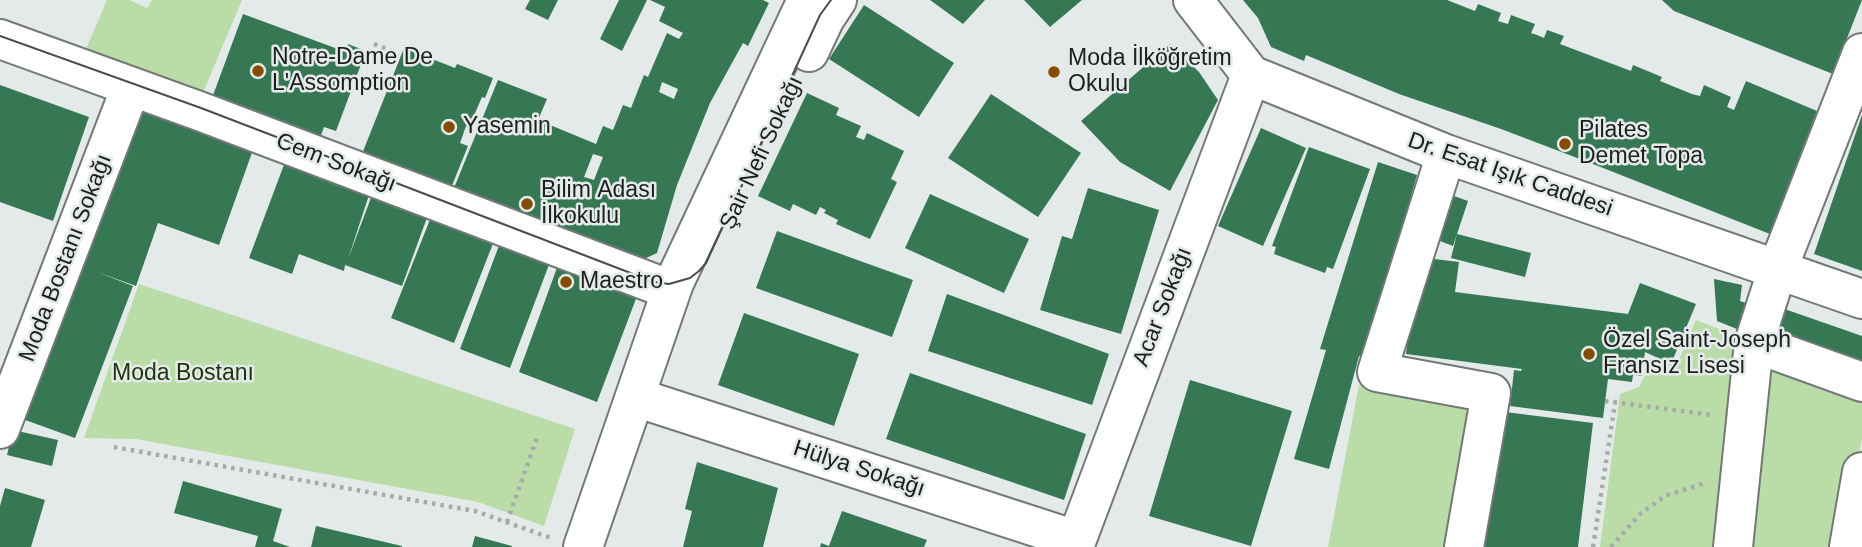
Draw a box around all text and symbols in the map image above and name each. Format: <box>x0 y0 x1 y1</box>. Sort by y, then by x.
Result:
place label: Notre-Dame De L'Assomption <box>272 44 433 98</box>
place label: Moda İlköğretim Okulu <box>1068 45 1232 99</box>
marker: Notre-Dame De L'Assomption <box>250 63 266 79</box>
marker: Moda İlköğretim Okulu <box>1046 64 1062 80</box>
street label: Şair Nefi Sokağı <box>714 72 810 234</box>
place label: Yasemin <box>463 113 551 141</box>
place label: Pilates Demet Topa <box>1579 117 1703 171</box>
marker: Yasemin <box>441 119 457 135</box>
street label: Cem Sokağı <box>272 127 400 199</box>
street label: Dr. Esat Işık Caddesi <box>1404 127 1616 223</box>
marker: Pilates Demet Topa <box>1557 136 1573 152</box>
street label: Moda Bostanı Sokağı <box>14 150 118 366</box>
place label: Bilim Adası İlkokulu <box>541 177 656 231</box>
marker: Bilim Adası İlkokulu <box>519 196 535 212</box>
street label: Acar Sokağı <box>1128 244 1198 370</box>
place label: Maestro <box>580 268 663 296</box>
marker: Maestro <box>558 274 574 290</box>
place label: Özel Saint-Joseph Fransız Lisesi <box>1603 327 1791 381</box>
marker: Özel Saint-Joseph Fransız Lisesi <box>1581 346 1597 362</box>
park label: Moda Bostanı <box>112 360 254 388</box>
street label: Hülya Sokağı <box>790 435 928 503</box>

